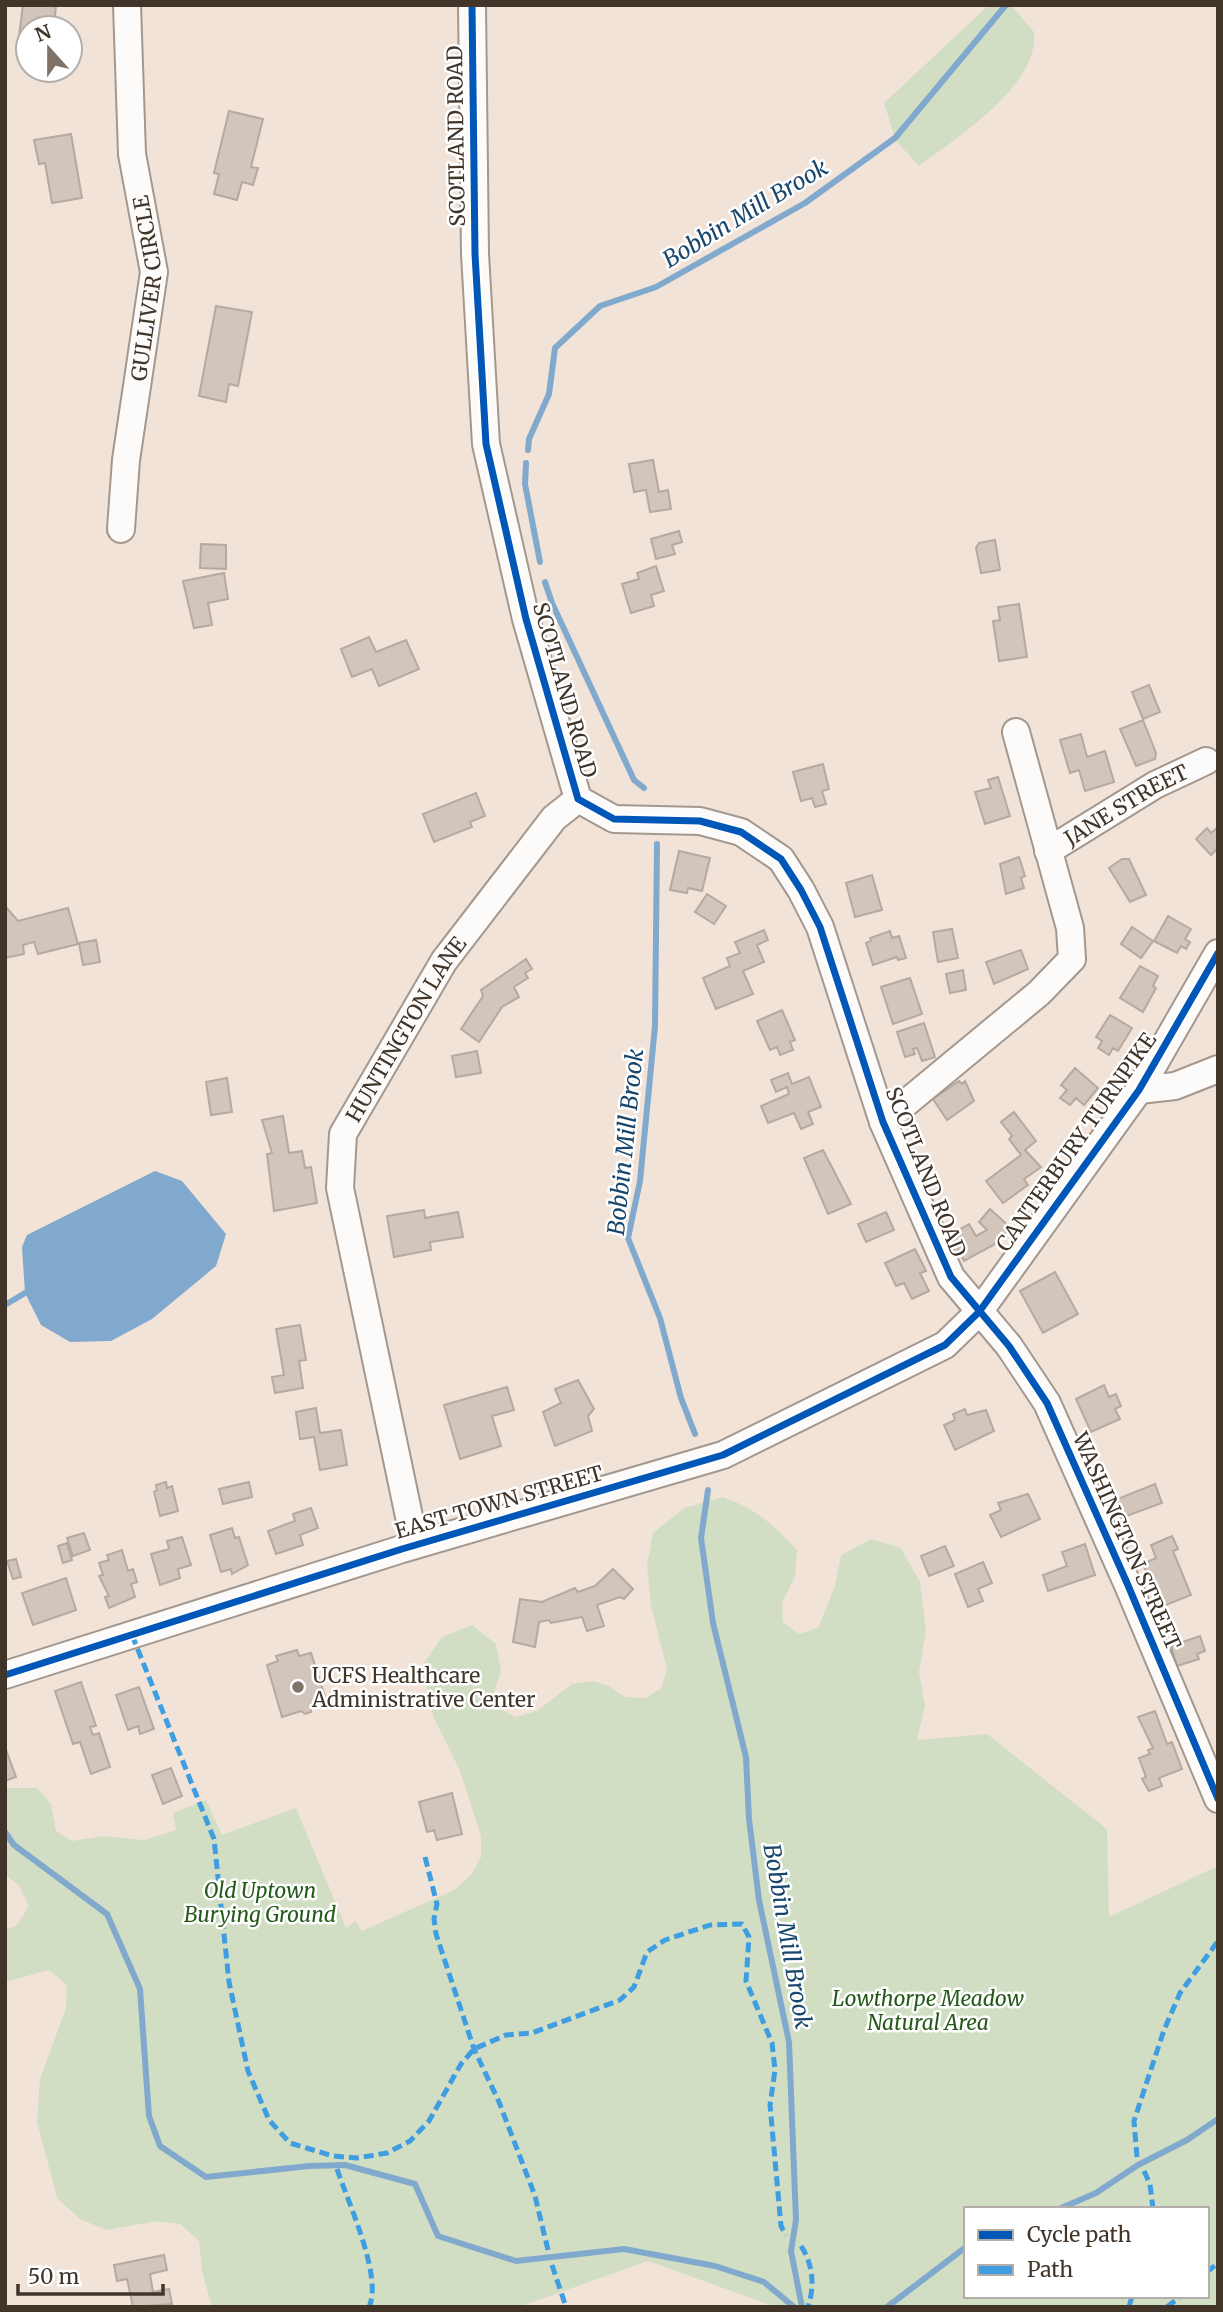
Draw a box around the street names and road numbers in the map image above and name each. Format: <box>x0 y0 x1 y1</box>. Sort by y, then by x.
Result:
street label: SCOTLAND ROAD <box>441 45 471 227</box>
street label: GULLIVER CIRCLE <box>124 193 168 383</box>
street label: SCOTLAND ROAD <box>527 599 603 781</box>
street label: JANE STREET <box>1058 758 1193 852</box>
street label: HUNTINGTON LANE <box>339 930 472 1127</box>
street label: CANTERBURY TURNPIKE <box>990 1027 1162 1257</box>
street label: SCOTLAND ROAD <box>880 1083 973 1261</box>
street label: WASHINGTON STREET <box>1066 1427 1187 1654</box>
street label: EAST TOWN STREET <box>392 1459 607 1545</box>

